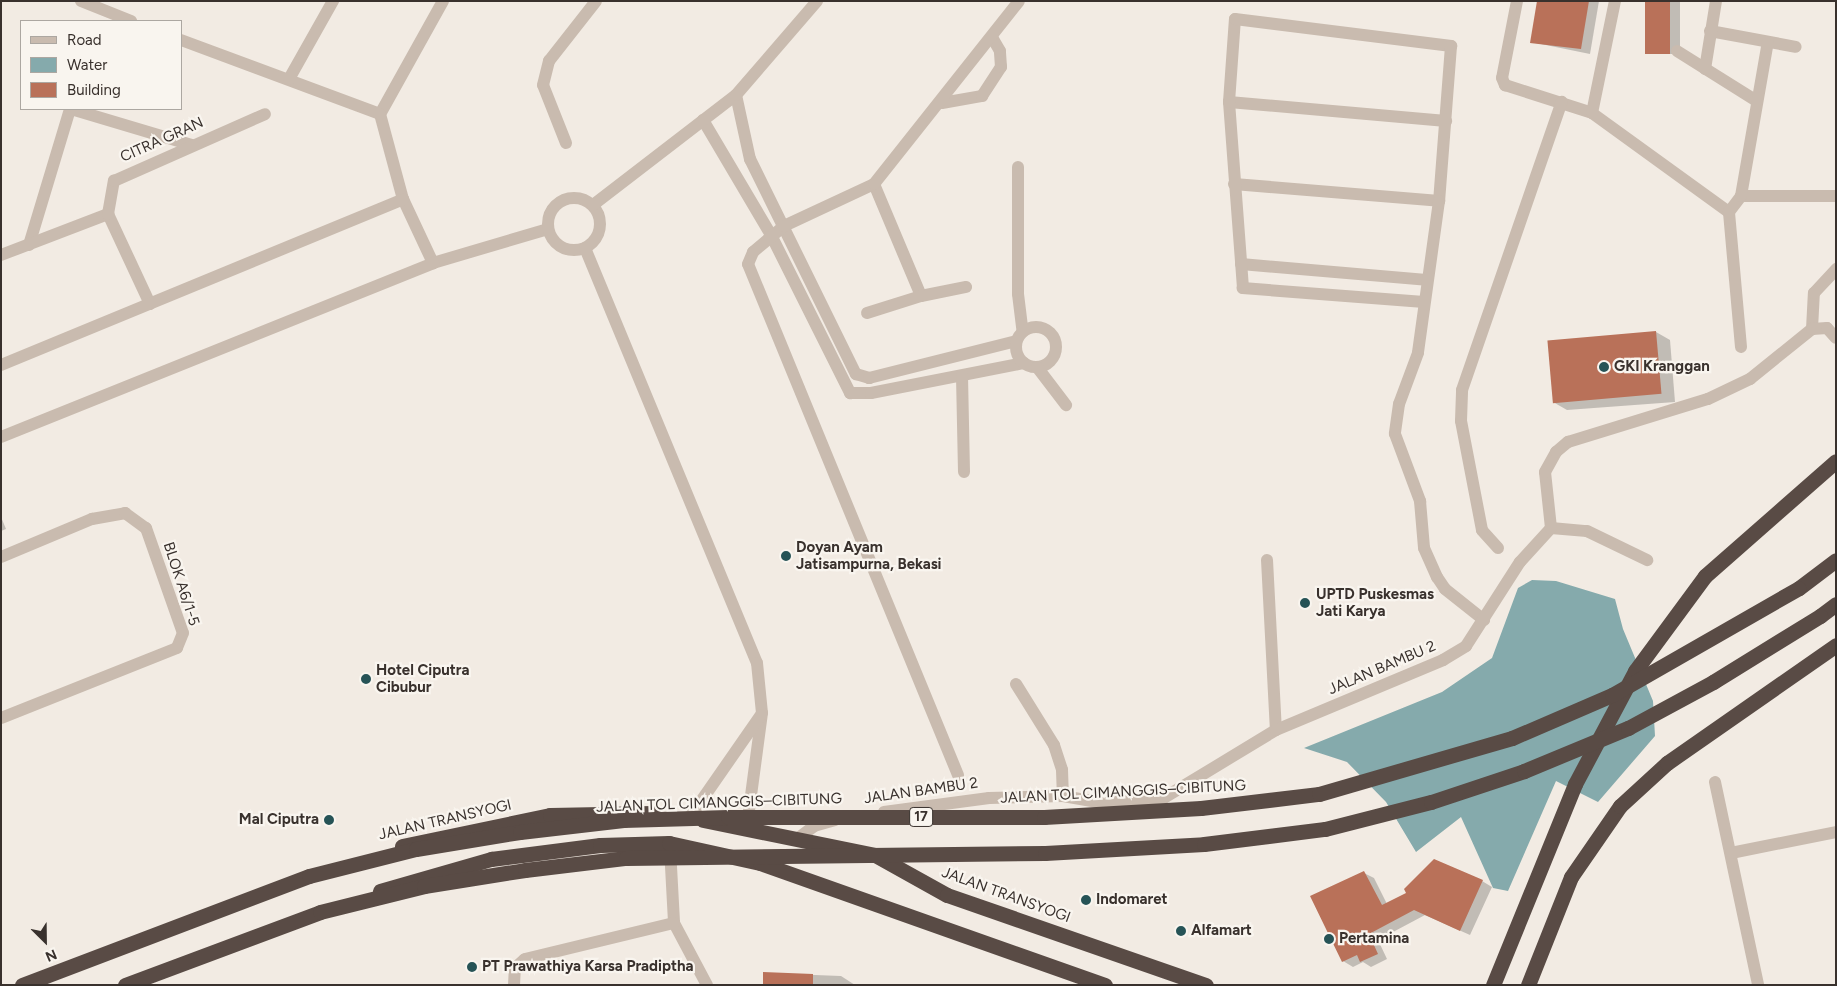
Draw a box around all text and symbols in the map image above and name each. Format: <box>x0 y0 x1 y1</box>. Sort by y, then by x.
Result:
legend <box>20 20 182 110</box>
text: Road <box>67 31 102 49</box>
text: Water <box>67 56 107 74</box>
text: Building <box>67 81 121 99</box>
street label: CITRA GRAN <box>118 114 206 166</box>
place label: GKI Kranggan <box>1614 358 1710 376</box>
marker: GKI Kranggan <box>1598 361 1610 373</box>
place label: Doyan Ayam Jatisampurna, Bekasi <box>796 538 942 573</box>
street label: BLOK A6/1-5 <box>159 540 203 628</box>
marker: Doyan Ayam Jatisampurna, Bekasi <box>780 550 792 562</box>
place label: UPTD Puskesmas Jati Karya <box>1316 585 1434 620</box>
marker: UPTD Puskesmas Jati Karya <box>1298 596 1312 610</box>
street label: JALAN BAMBU 2 <box>1326 637 1438 699</box>
place label: Hotel Ciputra Cibubur <box>376 661 469 696</box>
marker: Hotel Ciputra Cibubur <box>360 673 372 685</box>
street label: JALAN BAMBU 2 <box>863 774 979 808</box>
street label: JALAN TOL CIMANGGIS–CIBITUNG <box>1000 777 1246 807</box>
street label: JALAN TOL CIMANGGIS–CIBITUNG <box>596 790 842 816</box>
street label: JALAN TRANSYOGI <box>377 796 513 844</box>
road number: 17 <box>908 806 934 829</box>
place label: Mal Ciputra <box>239 811 319 829</box>
marker: Mal Ciputra <box>323 814 335 826</box>
street label: JALAN TRANSYOGI <box>939 863 1073 927</box>
place label: Indomaret <box>1096 891 1168 909</box>
marker: Indomaret <box>1080 894 1092 906</box>
north arrow <box>20 916 70 966</box>
place label: Alfamart <box>1191 922 1252 940</box>
marker: Alfamart <box>1175 925 1187 937</box>
place label: Pertamina <box>1339 930 1409 948</box>
marker: Pertamina <box>1323 933 1335 945</box>
text: N <box>43 945 59 965</box>
place label: PT Prawathiya Karsa Pradiptha <box>482 958 694 976</box>
marker: PT Prawathiya Karsa Pradiptha <box>466 961 478 973</box>

